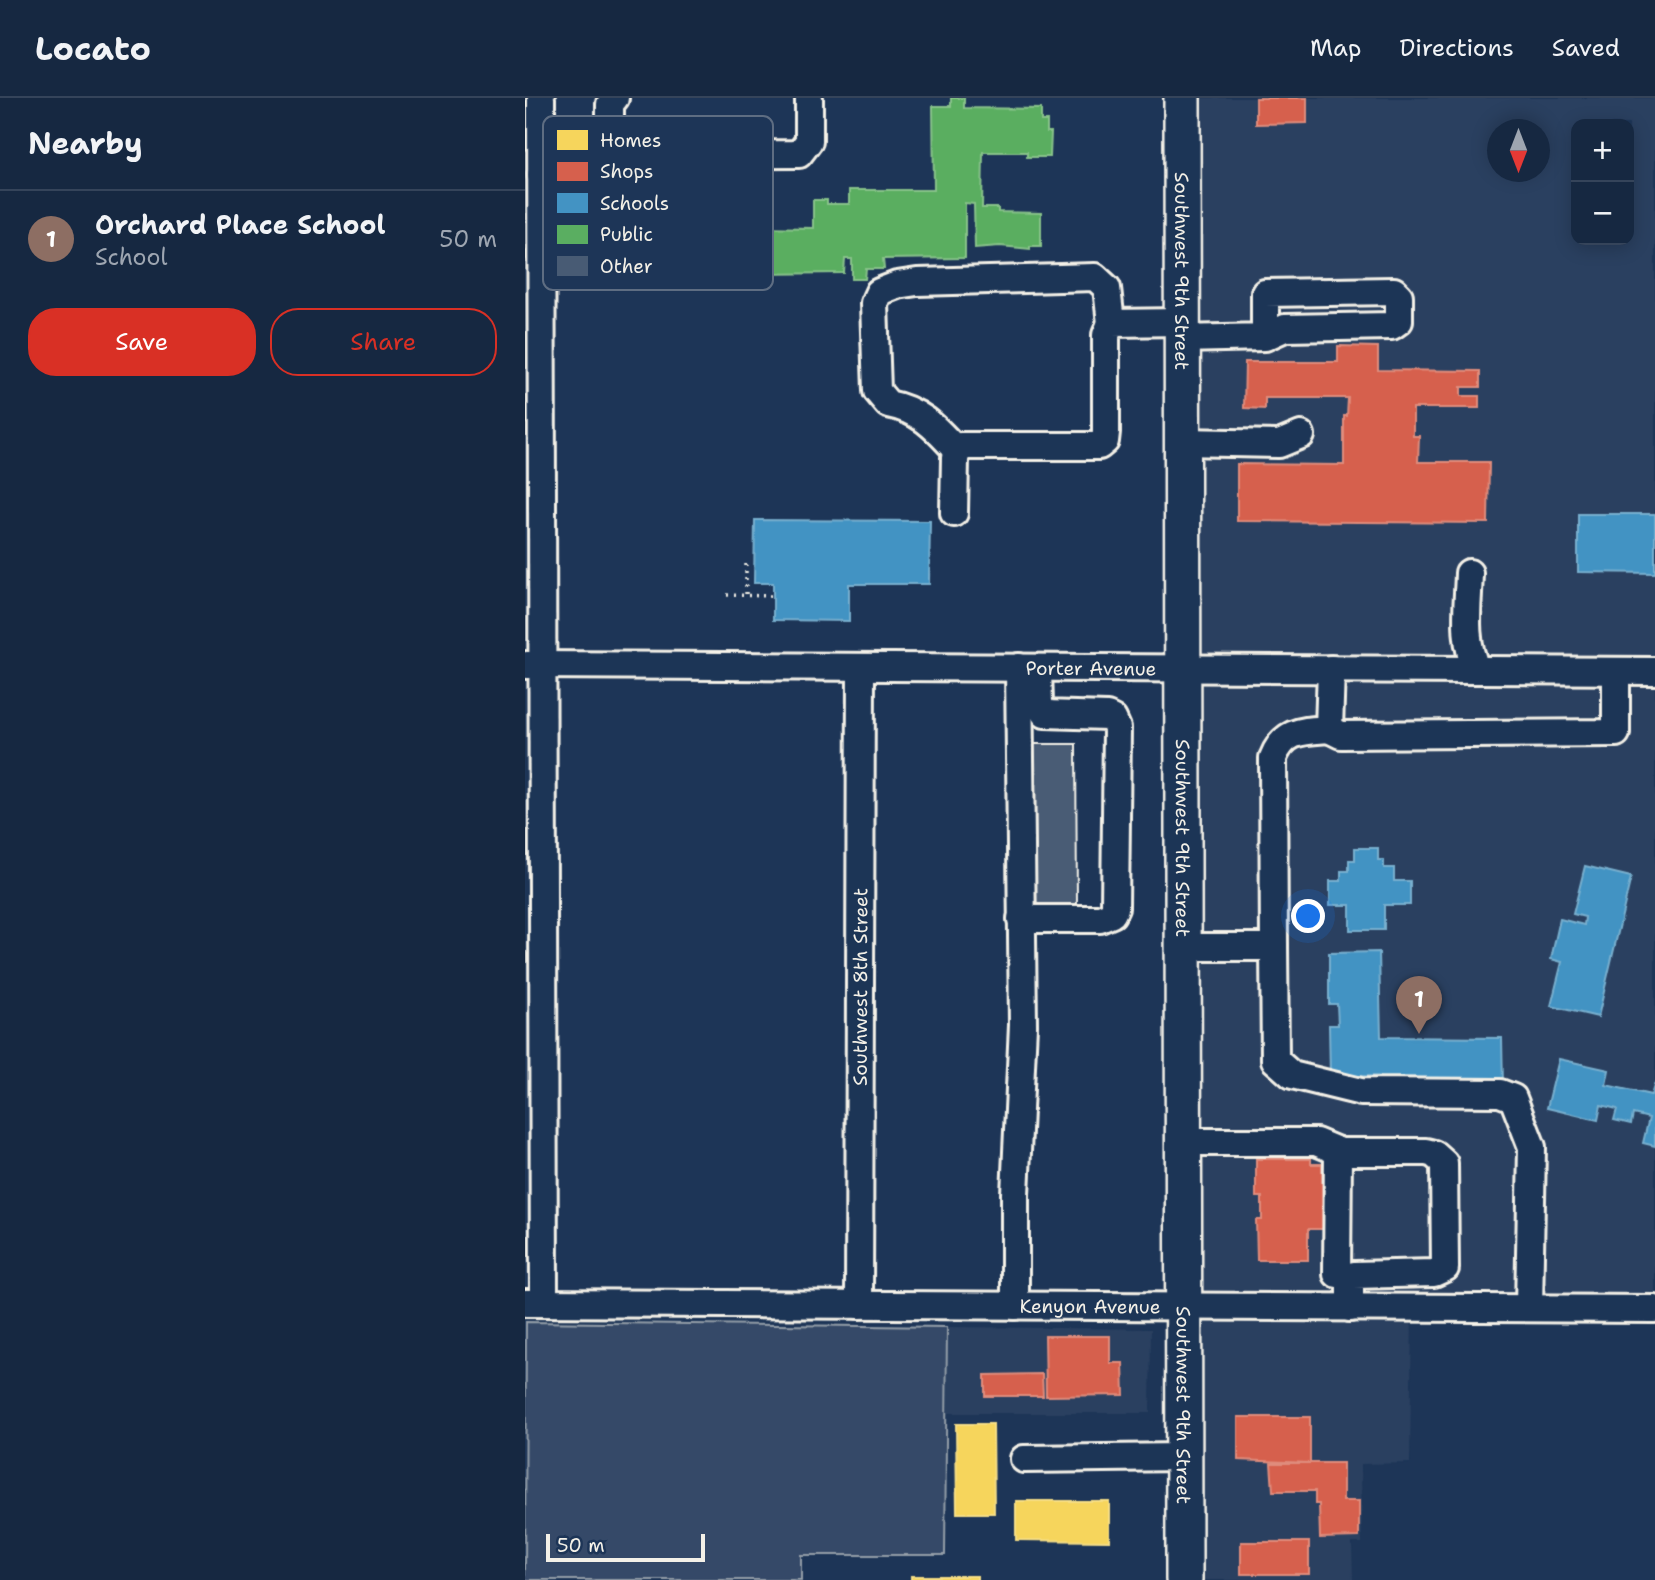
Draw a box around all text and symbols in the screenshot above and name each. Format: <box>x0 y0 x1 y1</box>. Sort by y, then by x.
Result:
text: Locato <box>35 26 151 71</box>
text: Map <box>1310 32 1361 64</box>
text: Directions <box>1399 32 1514 64</box>
text: Saved <box>1552 32 1620 64</box>
legend <box>543 116 773 290</box>
north arrow <box>1487 119 1550 182</box>
map controls <box>1571 119 1634 245</box>
button: + <box>1571 119 1634 182</box>
text: Nearby <box>28 123 143 164</box>
text: Homes <box>600 128 661 153</box>
text: Shops <box>600 159 654 184</box>
street label: Southwest 9th Street <box>1170 172 1195 370</box>
button: − <box>1571 182 1634 245</box>
text: Schools <box>600 191 669 216</box>
text: Orchard Place School <box>95 207 385 242</box>
text: Public <box>600 222 653 247</box>
text: 1 <box>46 224 56 254</box>
text: 50 m <box>439 224 497 254</box>
text: School <box>95 242 167 272</box>
text: Other <box>600 254 653 279</box>
button: Save <box>28 308 256 376</box>
button: Share <box>270 308 497 376</box>
street label: Porter Avenue <box>1026 655 1156 681</box>
street label: Southwest 9th Street <box>1170 739 1196 937</box>
street label: Southwest 8th Street <box>847 888 873 1086</box>
your location <box>1291 899 1325 933</box>
pin: 1 <box>1396 976 1442 1034</box>
street label: Kenyon Avenue <box>1019 1293 1161 1319</box>
street label: Southwest 9th Street <box>1171 1306 1196 1504</box>
scale bar <box>546 1531 705 1563</box>
text: 50 m <box>557 1533 605 1558</box>

